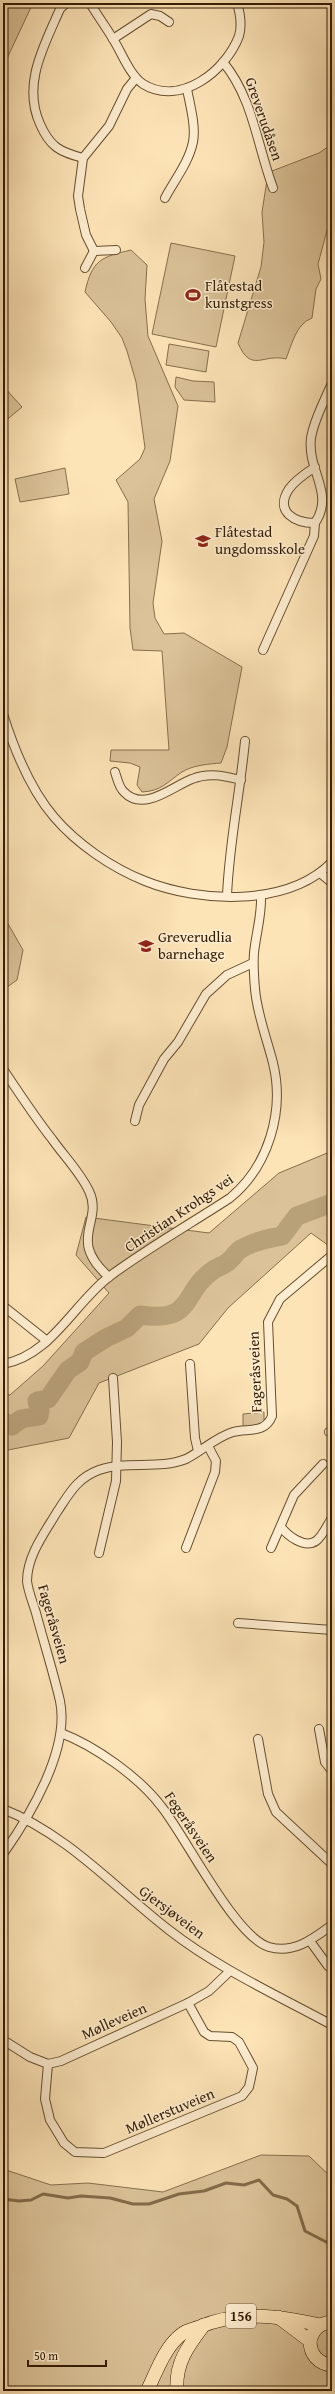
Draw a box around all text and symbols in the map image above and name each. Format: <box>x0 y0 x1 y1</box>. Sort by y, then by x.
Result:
street label: Greverudåsen <box>240 74 289 164</box>
place label: Flåtestad kunstgress <box>205 275 273 313</box>
sports icon: Flåtestad kunstgress <box>184 286 202 304</box>
place label: Flåtestad ungdomsskole <box>215 521 305 559</box>
school or university icon: Flåtestad ungdomsskole <box>194 532 212 550</box>
place label: Greverudlia barnehage <box>158 926 232 964</box>
school or university icon: Greverudlia barnehage <box>137 937 155 955</box>
street label: Christian Krohgs vei <box>120 1168 237 1257</box>
street label: Fageråsveien <box>243 1330 266 1413</box>
street label: Fageråsveien <box>33 1582 76 1666</box>
street label: Fegeråsveien <box>160 1787 223 1867</box>
street label: Gjersjøveien <box>135 1880 210 1944</box>
street label: Mølleveien <box>78 1997 150 2044</box>
street label: Møllerstuveien <box>122 2082 218 2139</box>
road number: 156 <box>226 2304 256 2328</box>
scale bar <box>28 2342 106 2368</box>
text: 50 m <box>34 2347 58 2364</box>

